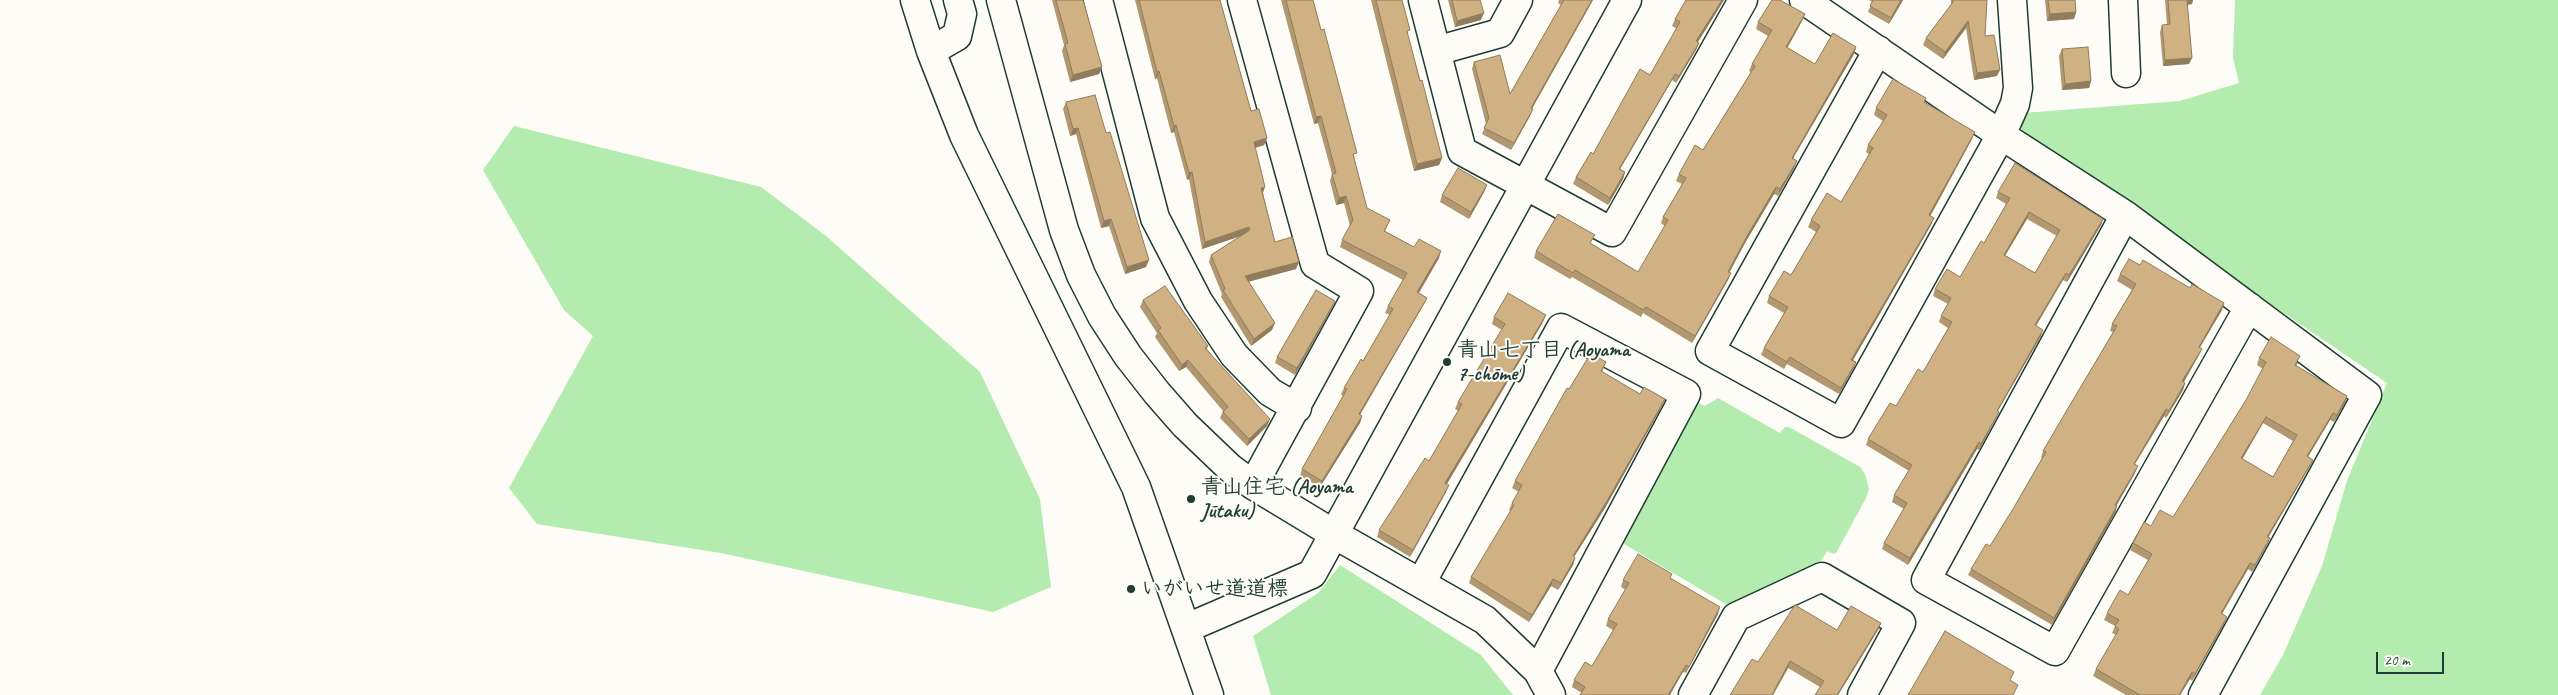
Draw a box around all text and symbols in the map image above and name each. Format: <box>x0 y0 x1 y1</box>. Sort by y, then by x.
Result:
place label: 青山七丁目 (Aoyama 7-chōme) <box>1457 337 1630 387</box>
marker: 青山七丁目 (Aoyama 7-chōme) <box>1441 356 1453 368</box>
place label: 青山住宅 (Aoyama Jūtaku) <box>1201 474 1353 524</box>
marker: 青山住宅 (Aoyama Jūtaku) <box>1185 493 1197 505</box>
place label: いがいせ道道標 <box>1141 576 1288 602</box>
marker: いがいせ道道標 <box>1125 583 1137 595</box>
scale bar <box>2378 642 2446 674</box>
text: 20 m <box>2384 651 2410 670</box>

